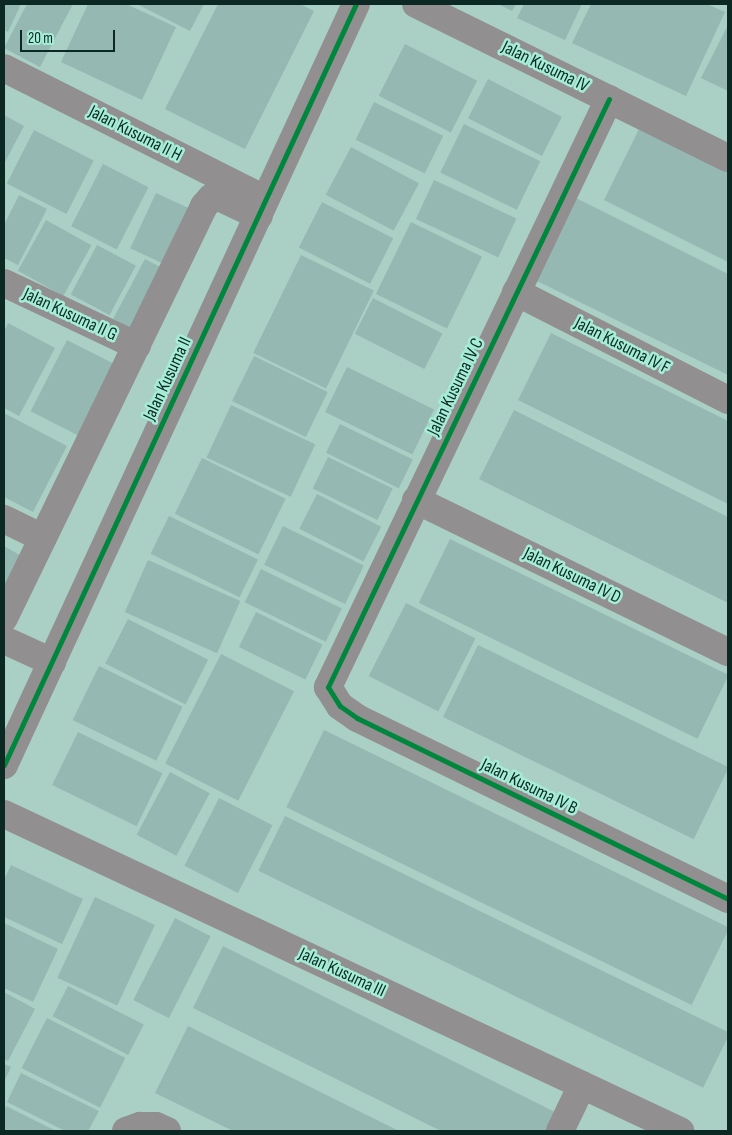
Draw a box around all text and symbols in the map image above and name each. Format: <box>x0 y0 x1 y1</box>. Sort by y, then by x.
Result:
scale bar <box>22 20 118 52</box>
text: 20 m <box>28 29 53 48</box>
street label: Jalan Kusuma IV <box>498 37 592 97</box>
street label: Jalan Kusuma II H <box>85 101 185 167</box>
street label: Jalan Kusuma II G <box>19 284 121 346</box>
street label: Jalan Kusuma IV F <box>571 313 673 379</box>
street label: Jalan Kusuma II <box>139 334 197 424</box>
street label: Jalan Kusuma IV C <box>423 335 489 439</box>
street label: Jalan Kusuma IV D <box>520 543 624 609</box>
street label: Jalan Kusuma IV B <box>477 754 581 820</box>
street label: Jalan Kusuma III <box>295 944 389 1002</box>

